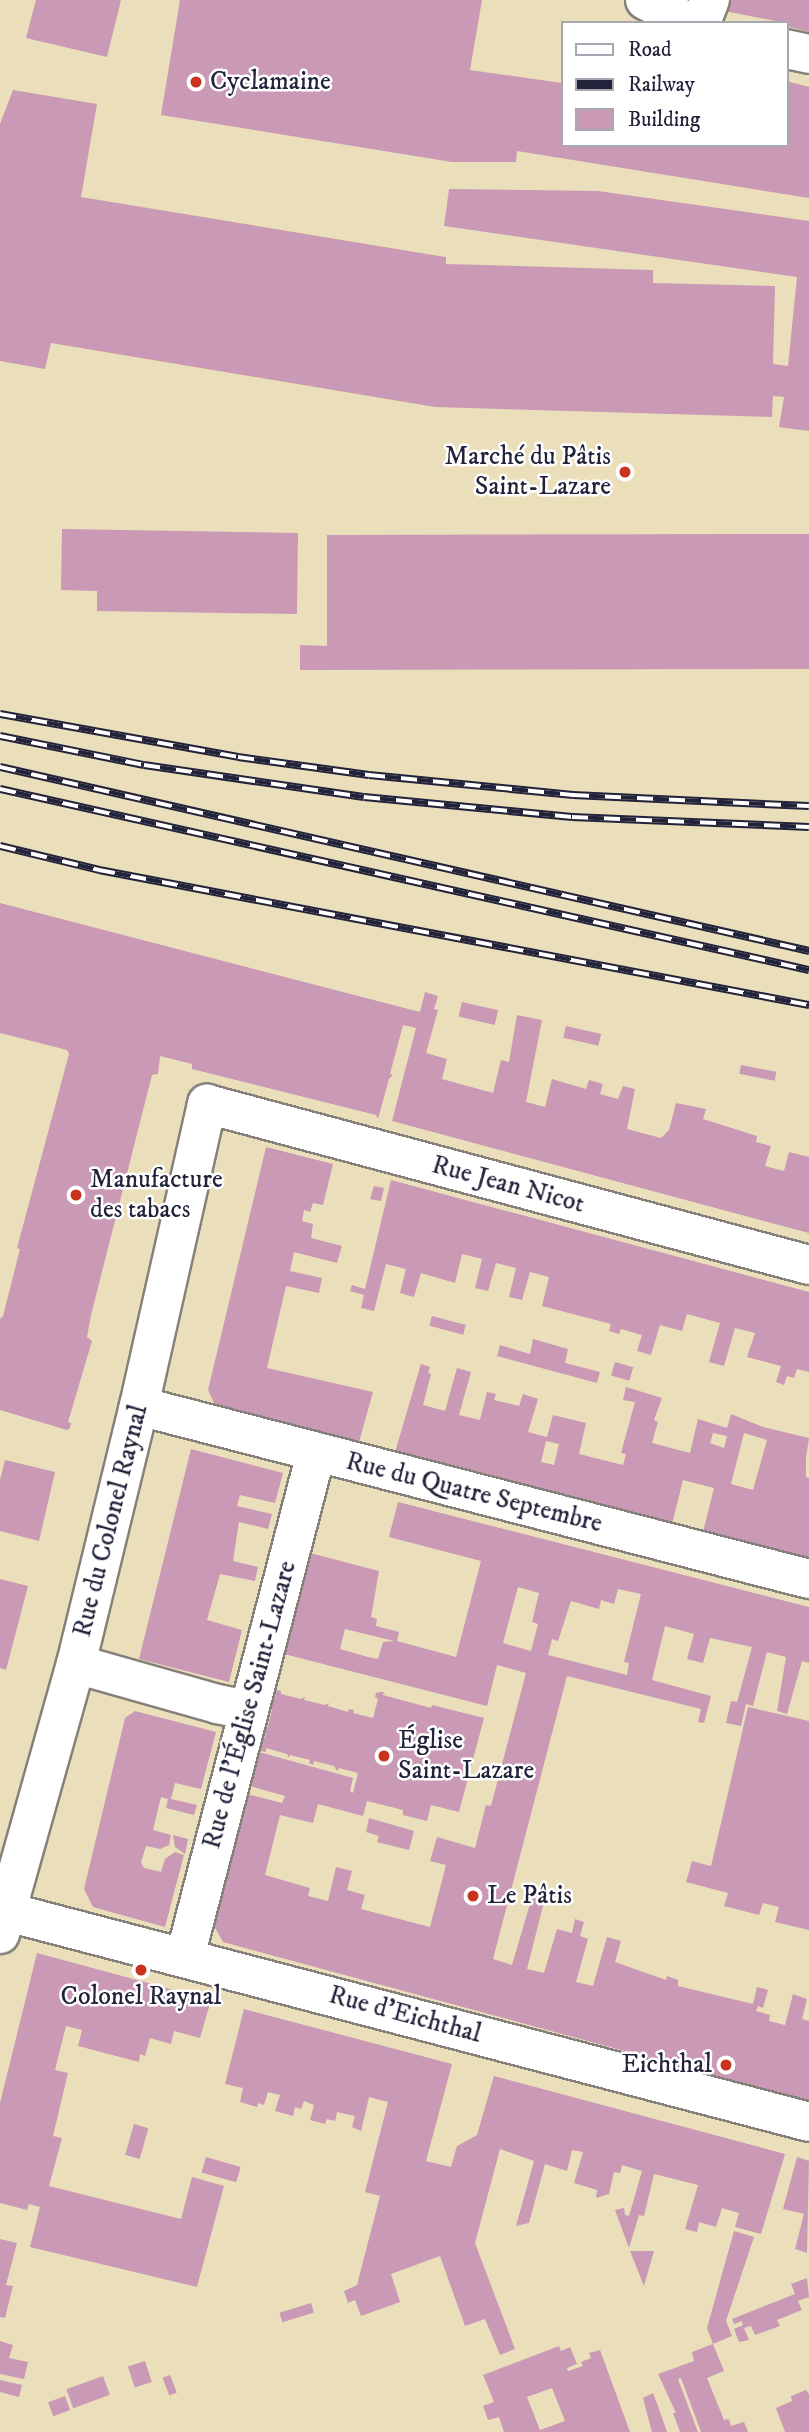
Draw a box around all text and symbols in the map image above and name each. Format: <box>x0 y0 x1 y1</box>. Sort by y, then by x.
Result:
legend <box>560 21 788 147</box>
text: Road <box>628 37 672 63</box>
place label: Cyclamaine <box>210 66 331 98</box>
text: Railway <box>628 72 695 98</box>
marker: Cyclamaine <box>188 74 204 90</box>
text: Building <box>628 107 700 133</box>
place label: Marché du Pâtis Saint-Lazare <box>445 441 611 503</box>
marker: Marché du Pâtis Saint-Lazare <box>617 464 633 480</box>
street label: Rue Jean Nicot <box>428 1150 588 1220</box>
place label: Manufacture des tabacs <box>90 1164 223 1226</box>
marker: Manufacture des tabacs <box>68 1187 84 1203</box>
street label: Rue du Colonel Raynal <box>67 1402 155 1640</box>
street label: Rue du Quatre Septembre <box>343 1446 605 1540</box>
street label: Rue de l'Église Saint-Lazare <box>197 1558 303 1852</box>
place label: Église Saint-Lazare <box>398 1725 534 1786</box>
marker: Église Saint-Lazare <box>376 1748 392 1764</box>
place label: Le Pâtis <box>487 1880 572 1912</box>
marker: Le Pâtis <box>465 1888 481 1904</box>
marker: Colonel Raynal <box>133 1962 149 1978</box>
street label: Rue d'Eichthal <box>325 1980 485 2050</box>
place label: Colonel Raynal <box>61 1981 221 2013</box>
place label: Eichthal <box>621 2049 712 2081</box>
marker: Eichthal <box>718 2057 734 2073</box>

